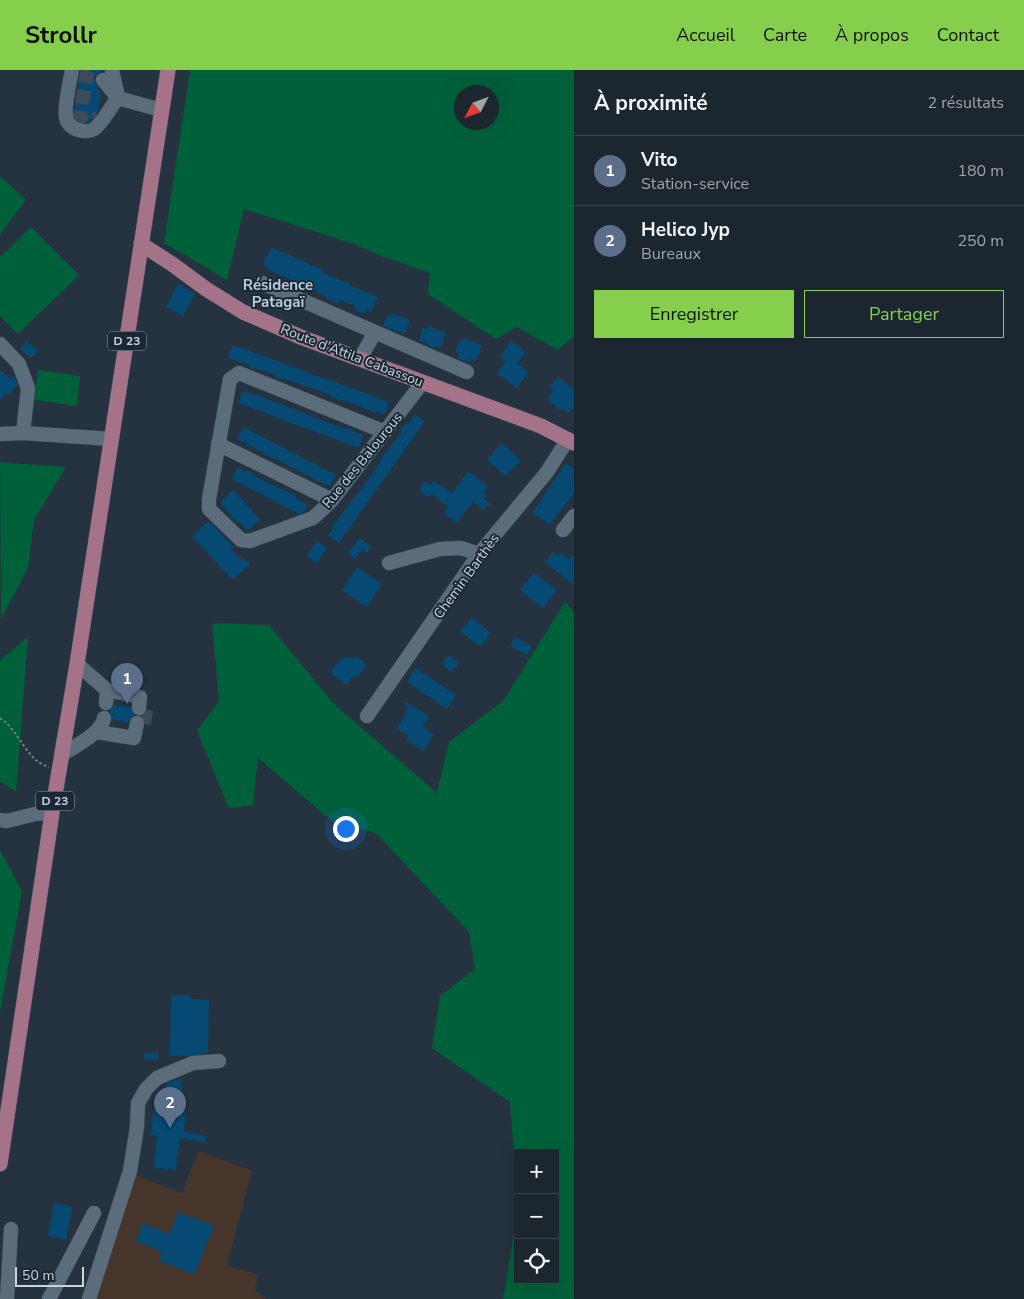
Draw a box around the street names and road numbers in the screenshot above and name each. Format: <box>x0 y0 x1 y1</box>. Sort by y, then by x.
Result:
street label: Route d'Attila Cabassou <box>278 319 426 391</box>
road number: D 23 <box>108 332 146 350</box>
street label: Rue des Balourous <box>318 408 407 512</box>
street label: Chemin Barthès <box>429 530 504 623</box>
road number: D 23 <box>36 791 74 810</box>

